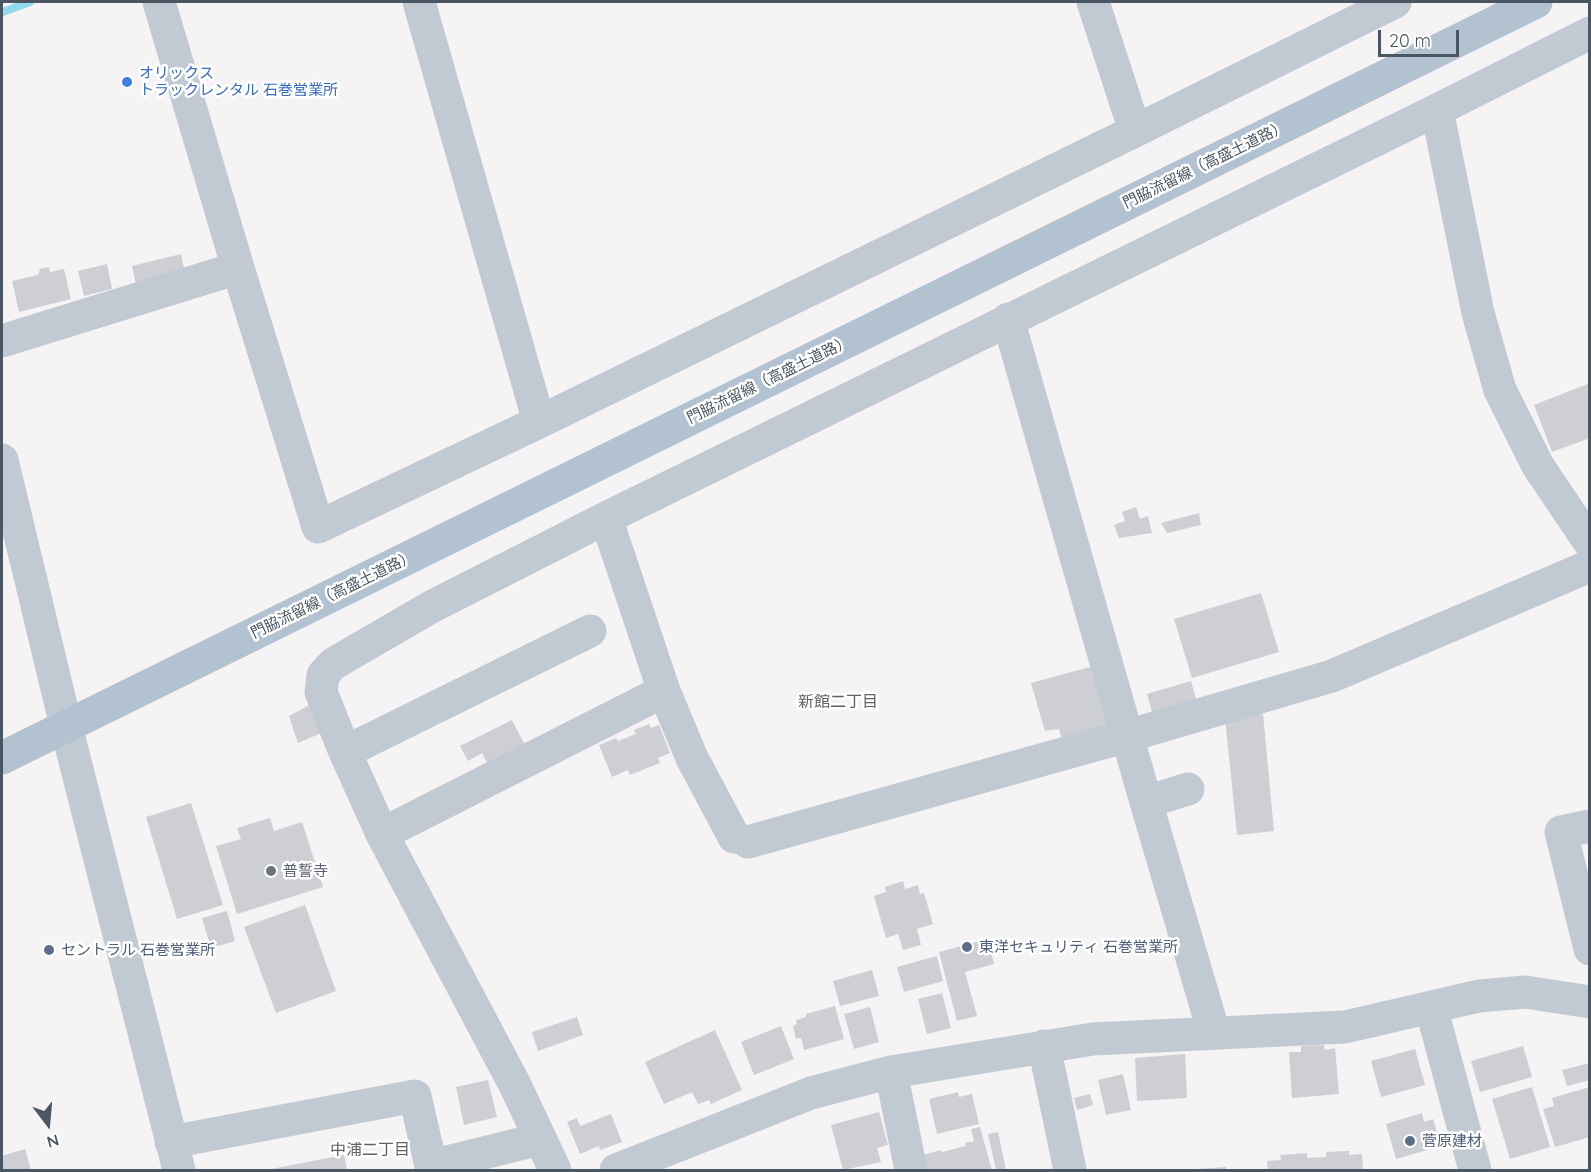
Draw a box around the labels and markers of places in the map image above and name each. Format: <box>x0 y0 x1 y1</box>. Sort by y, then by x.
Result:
place label: オリックス トラックレンタル 石巻営業所 <box>139 64 338 99</box>
marker: オリックス トラックレンタル 石巻営業所 <box>120 75 134 89</box>
place label: 普誓寺 <box>283 862 328 880</box>
marker: 普誓寺 <box>264 864 278 878</box>
place label: 東洋セキュリティ 石巻営業所 <box>979 938 1178 956</box>
marker: 東洋セキュリティ 石巻営業所 <box>960 940 974 954</box>
place label: セントラル 石巻営業所 <box>61 941 215 959</box>
marker: セントラル 石巻営業所 <box>42 943 56 957</box>
place label: 菅原建材 <box>1422 1132 1482 1150</box>
marker: 菅原建材 <box>1403 1134 1417 1148</box>

